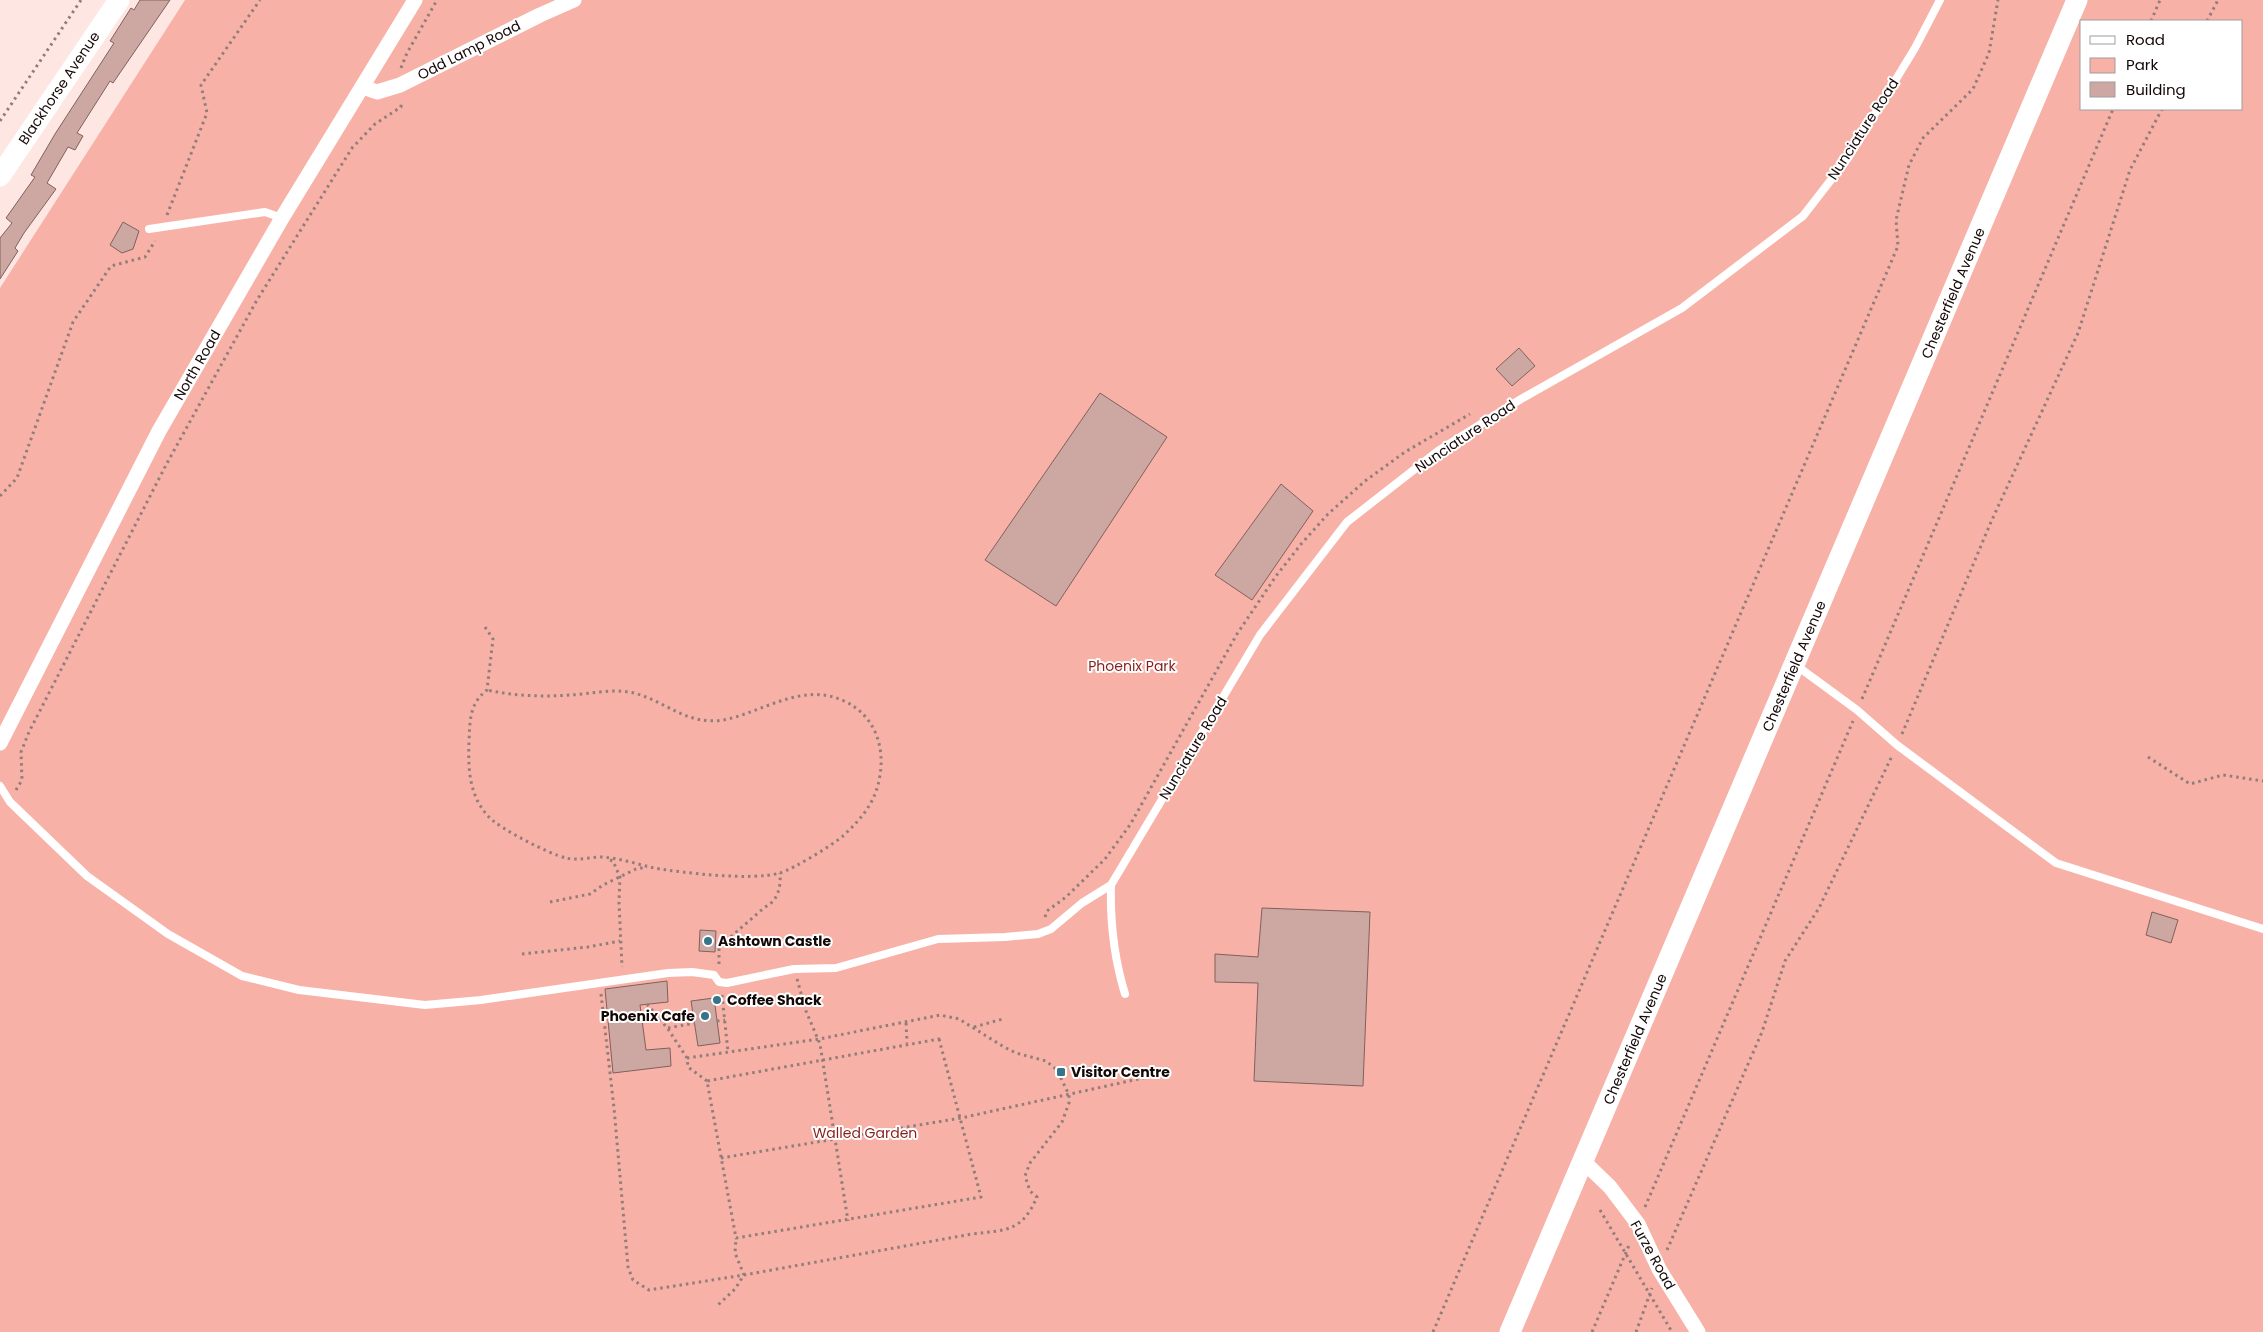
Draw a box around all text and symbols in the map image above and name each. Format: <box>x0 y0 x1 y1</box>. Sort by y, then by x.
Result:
street label: Odd Lamp Road <box>414 15 524 85</box>
legend <box>2080 20 2243 110</box>
street label: Blackhorse Avenue <box>14 27 105 149</box>
text: Road <box>2126 29 2165 50</box>
text: Park <box>2126 54 2158 75</box>
street label: Nunciature Road <box>1823 74 1903 184</box>
text: Building <box>2126 79 2186 100</box>
street label: Chesterfield Avenue <box>1916 224 1990 362</box>
street label: North Road <box>169 326 225 404</box>
street label: Nunciature Road <box>1411 395 1519 477</box>
street label: Chesterfield Avenue <box>1757 597 1831 735</box>
park label: Phoenix Park <box>1088 656 1177 676</box>
street label: Nunciature Road <box>1154 693 1232 803</box>
place label: Ashtown Castle <box>718 931 831 951</box>
marker: Ashtown Castle <box>702 935 714 947</box>
street label: Chesterfield Avenue <box>1598 970 1672 1108</box>
place label: Coffee Shack <box>727 990 822 1010</box>
marker: Coffee Shack <box>711 994 723 1006</box>
place label: Phoenix Cafe <box>601 1006 695 1026</box>
marker: Phoenix Cafe <box>699 1010 711 1022</box>
place label: Visitor Centre <box>1071 1062 1170 1082</box>
marker: Visitor Centre <box>1055 1066 1067 1078</box>
park label: Walled Garden <box>813 1123 917 1143</box>
street label: Furze Road <box>1626 1217 1680 1293</box>

